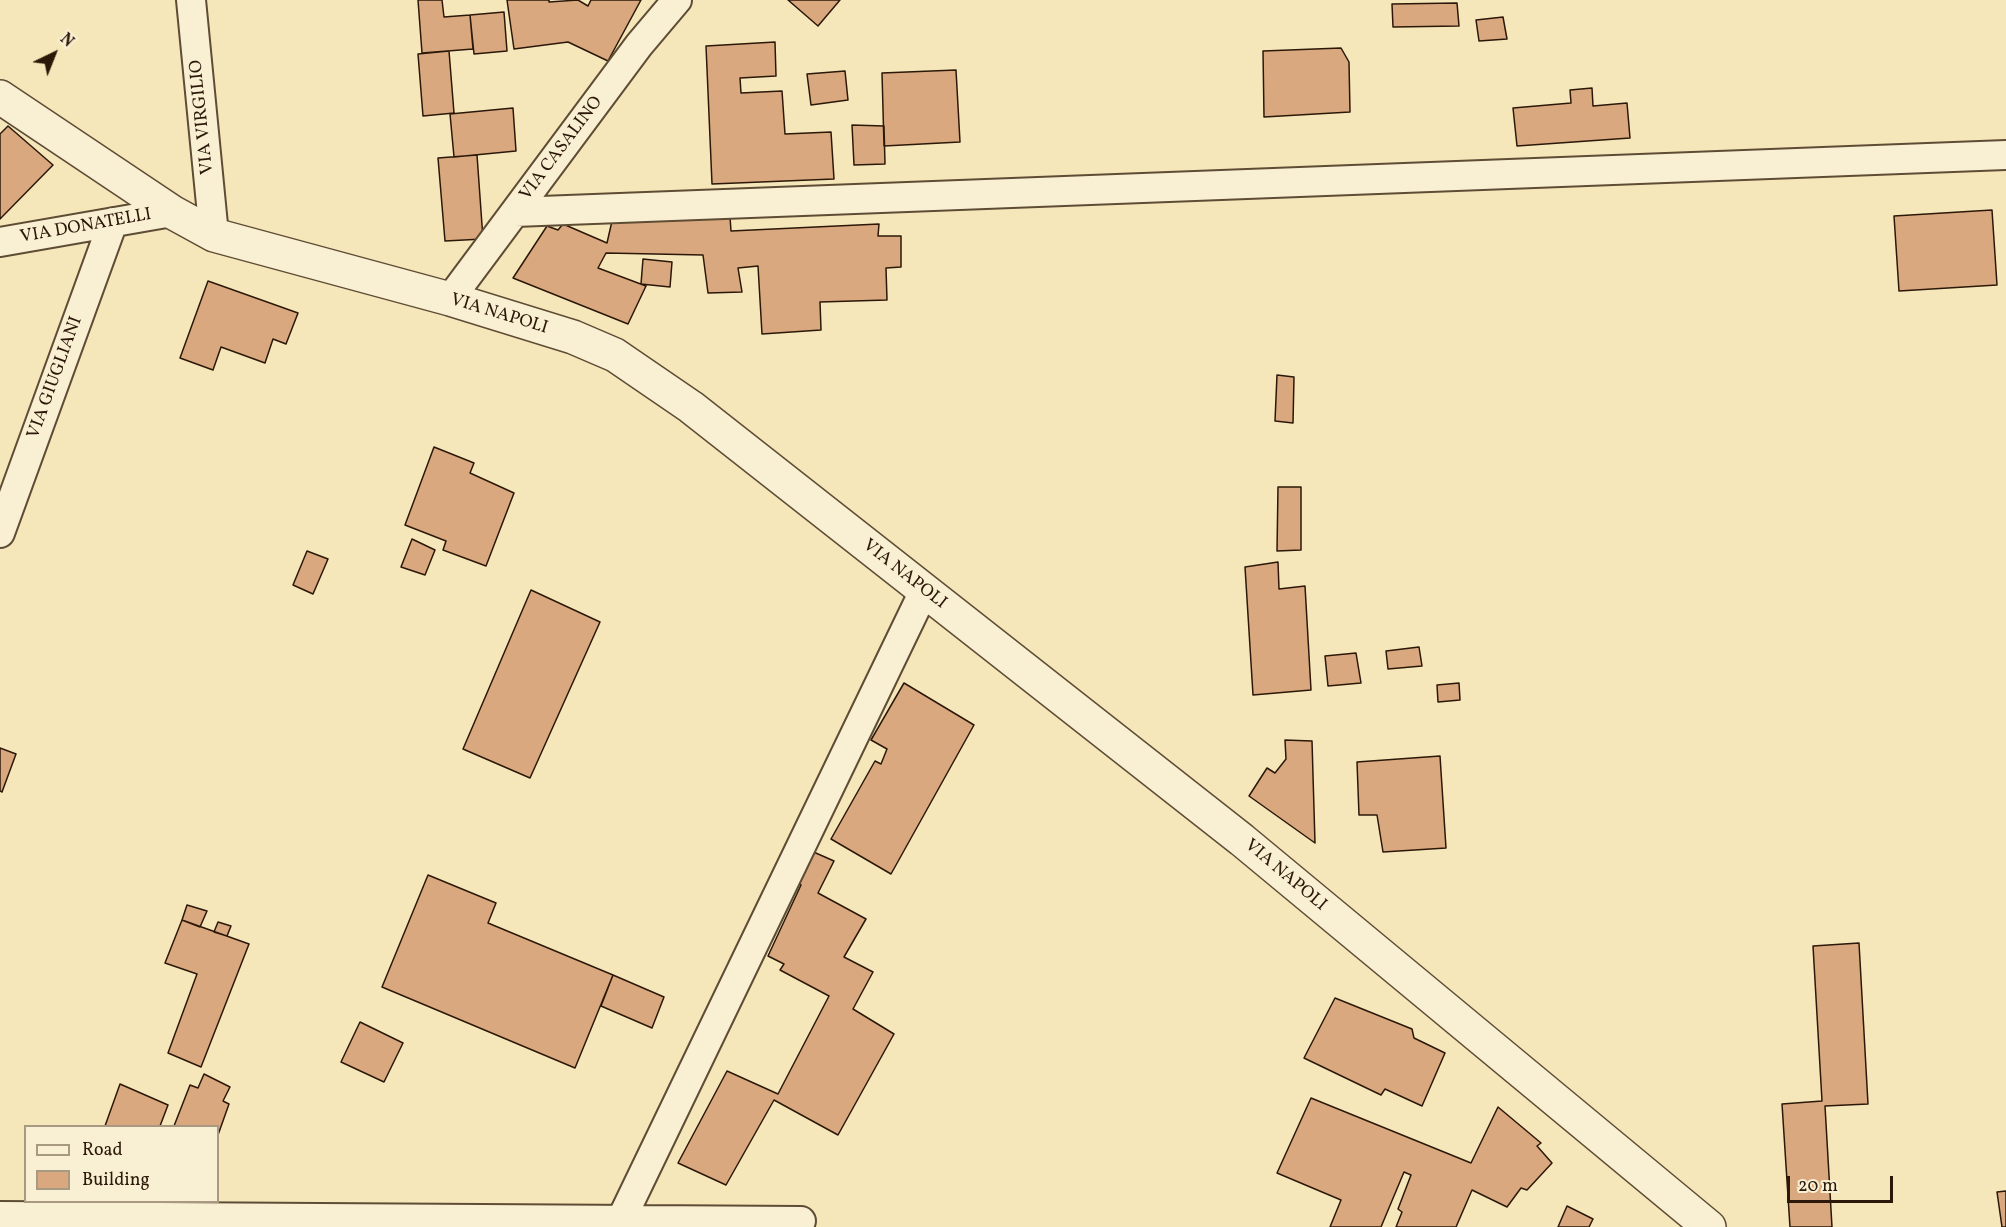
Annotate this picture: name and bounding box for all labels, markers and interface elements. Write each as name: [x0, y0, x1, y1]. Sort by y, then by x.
north arrow: [24, 24, 84, 84]
text: N: [55, 29, 78, 53]
street label: VIA VIRGILIO: [186, 59, 220, 175]
street label: VIA CASALINO: [516, 93, 608, 205]
street label: VIA DONATELLI: [19, 205, 153, 249]
street label: VIA NAPOLI: [448, 290, 550, 340]
street label: VIA GIUGLIANI: [24, 314, 88, 442]
street label: VIA NAPOLI: [858, 535, 950, 615]
street label: VIA NAPOLI: [1239, 835, 1331, 917]
legend: [24, 1125, 219, 1203]
text: Road: [82, 1138, 123, 1163]
scale bar: [1790, 1164, 1896, 1202]
text: Building: [82, 1168, 150, 1193]
text: 20 m: [1798, 1174, 1838, 1199]

